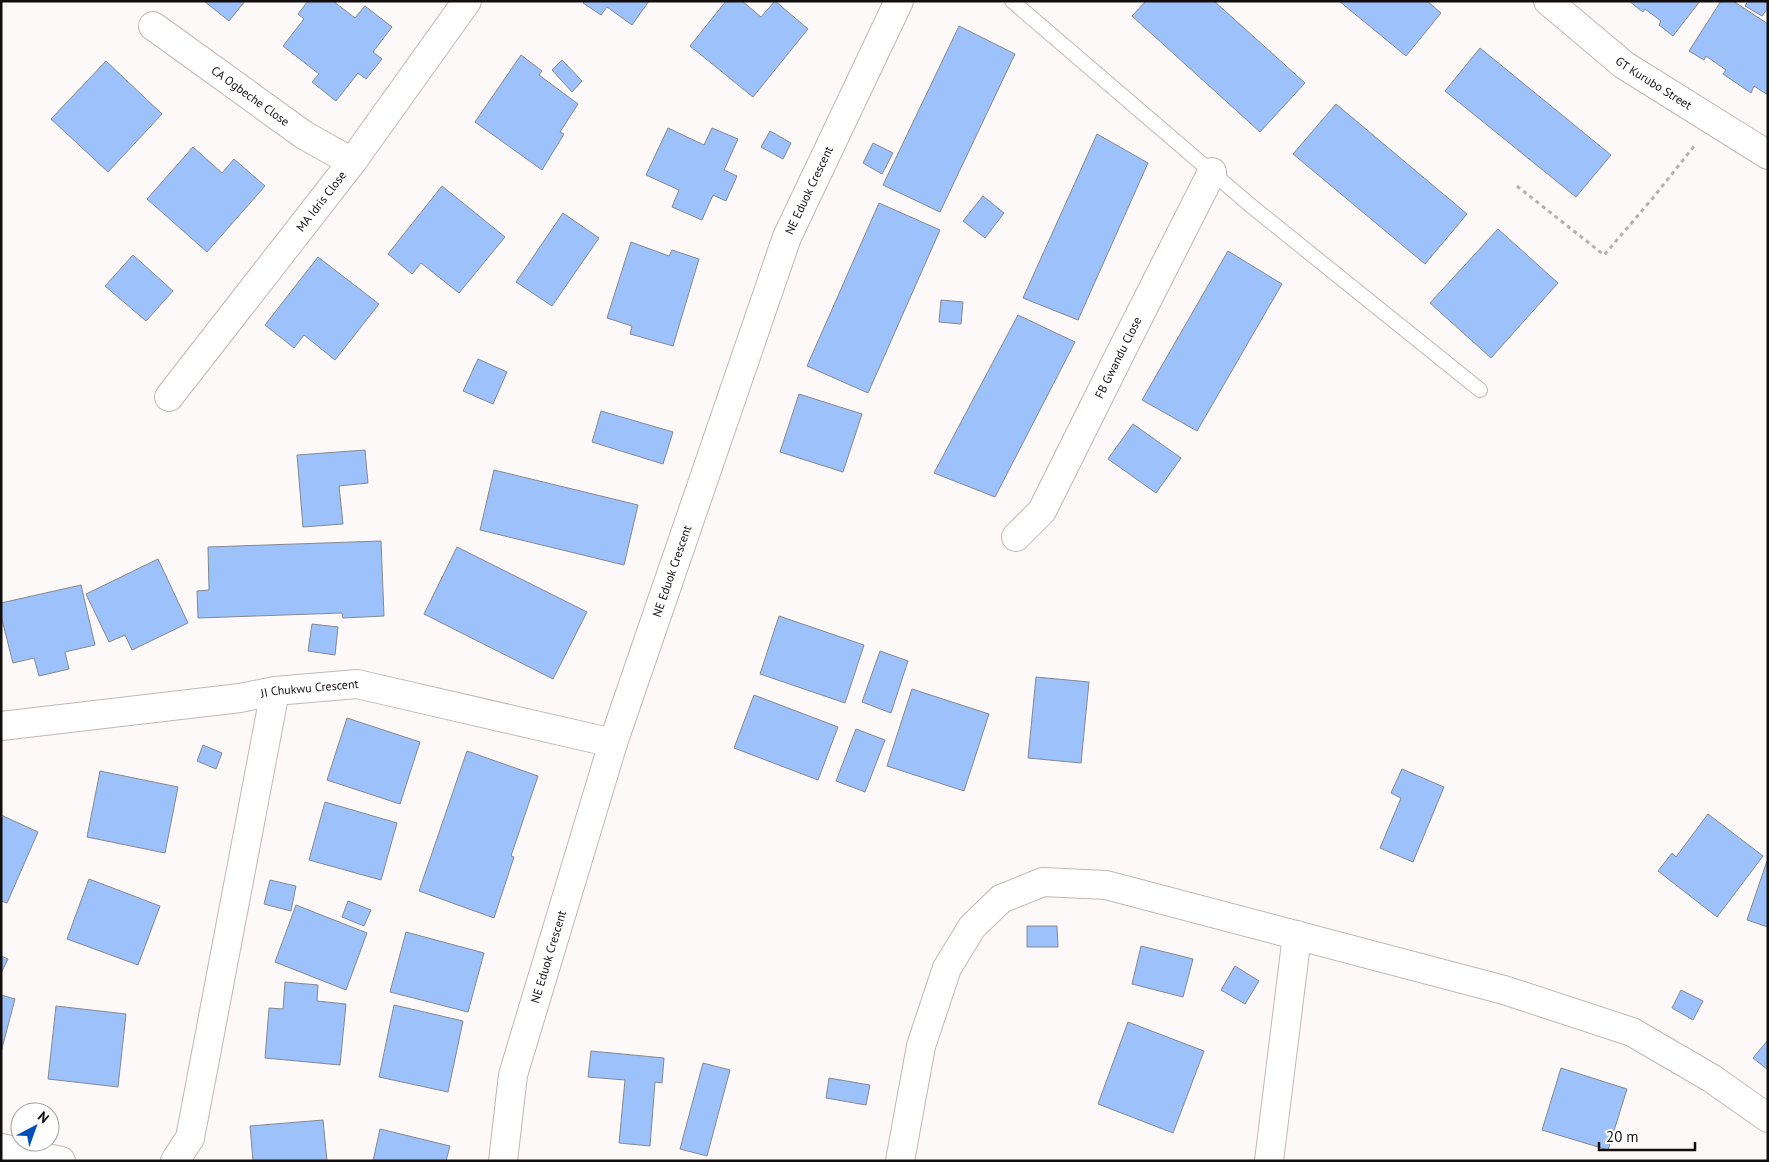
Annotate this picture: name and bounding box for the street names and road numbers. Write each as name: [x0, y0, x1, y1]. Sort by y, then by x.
street label: GT Kurubo Street: [1612, 53, 1695, 113]
street label: CA Ogbeche Close: [209, 63, 293, 129]
street label: NE Eduok Crescent: [781, 144, 836, 237]
street label: MA Idris Close: [293, 168, 349, 234]
street label: FB Gwandu Close: [1091, 314, 1145, 401]
street label: NE Eduok Crescent: [649, 523, 694, 619]
street label: JI Chukwu Crescent: [258, 676, 359, 701]
street label: NE Eduok Crescent: [527, 909, 569, 1005]

